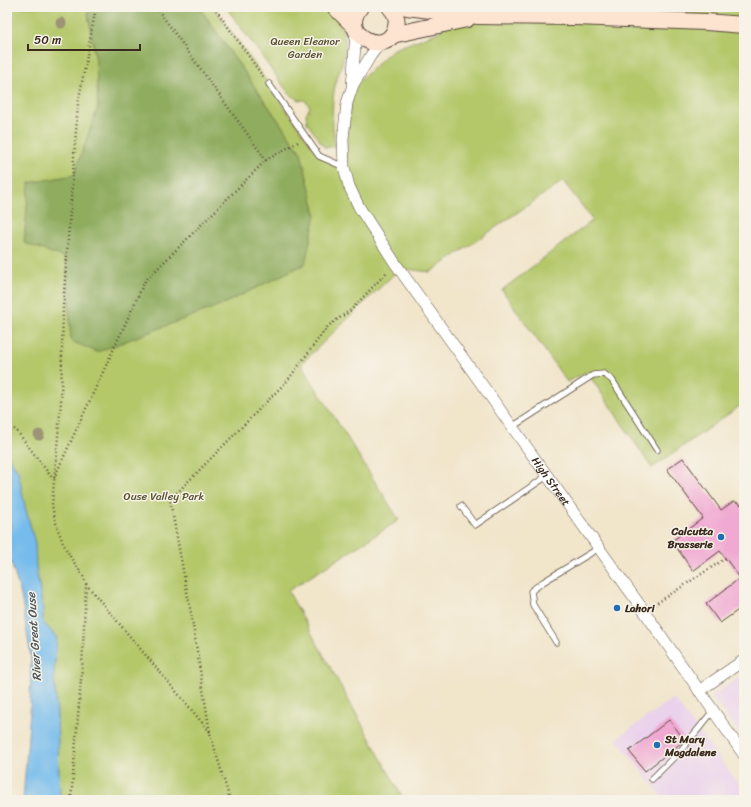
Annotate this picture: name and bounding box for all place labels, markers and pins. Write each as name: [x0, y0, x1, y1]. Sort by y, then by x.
place label: Calcutta Brasserie: [668, 522, 713, 554]
marker: Calcutta Brasserie: [716, 532, 726, 542]
place label: Lahori: [625, 599, 655, 618]
marker: Lahori: [612, 603, 622, 613]
place label: St Mary Magdalene: [664, 730, 717, 762]
marker: St Mary Magdalene: [652, 740, 662, 750]

